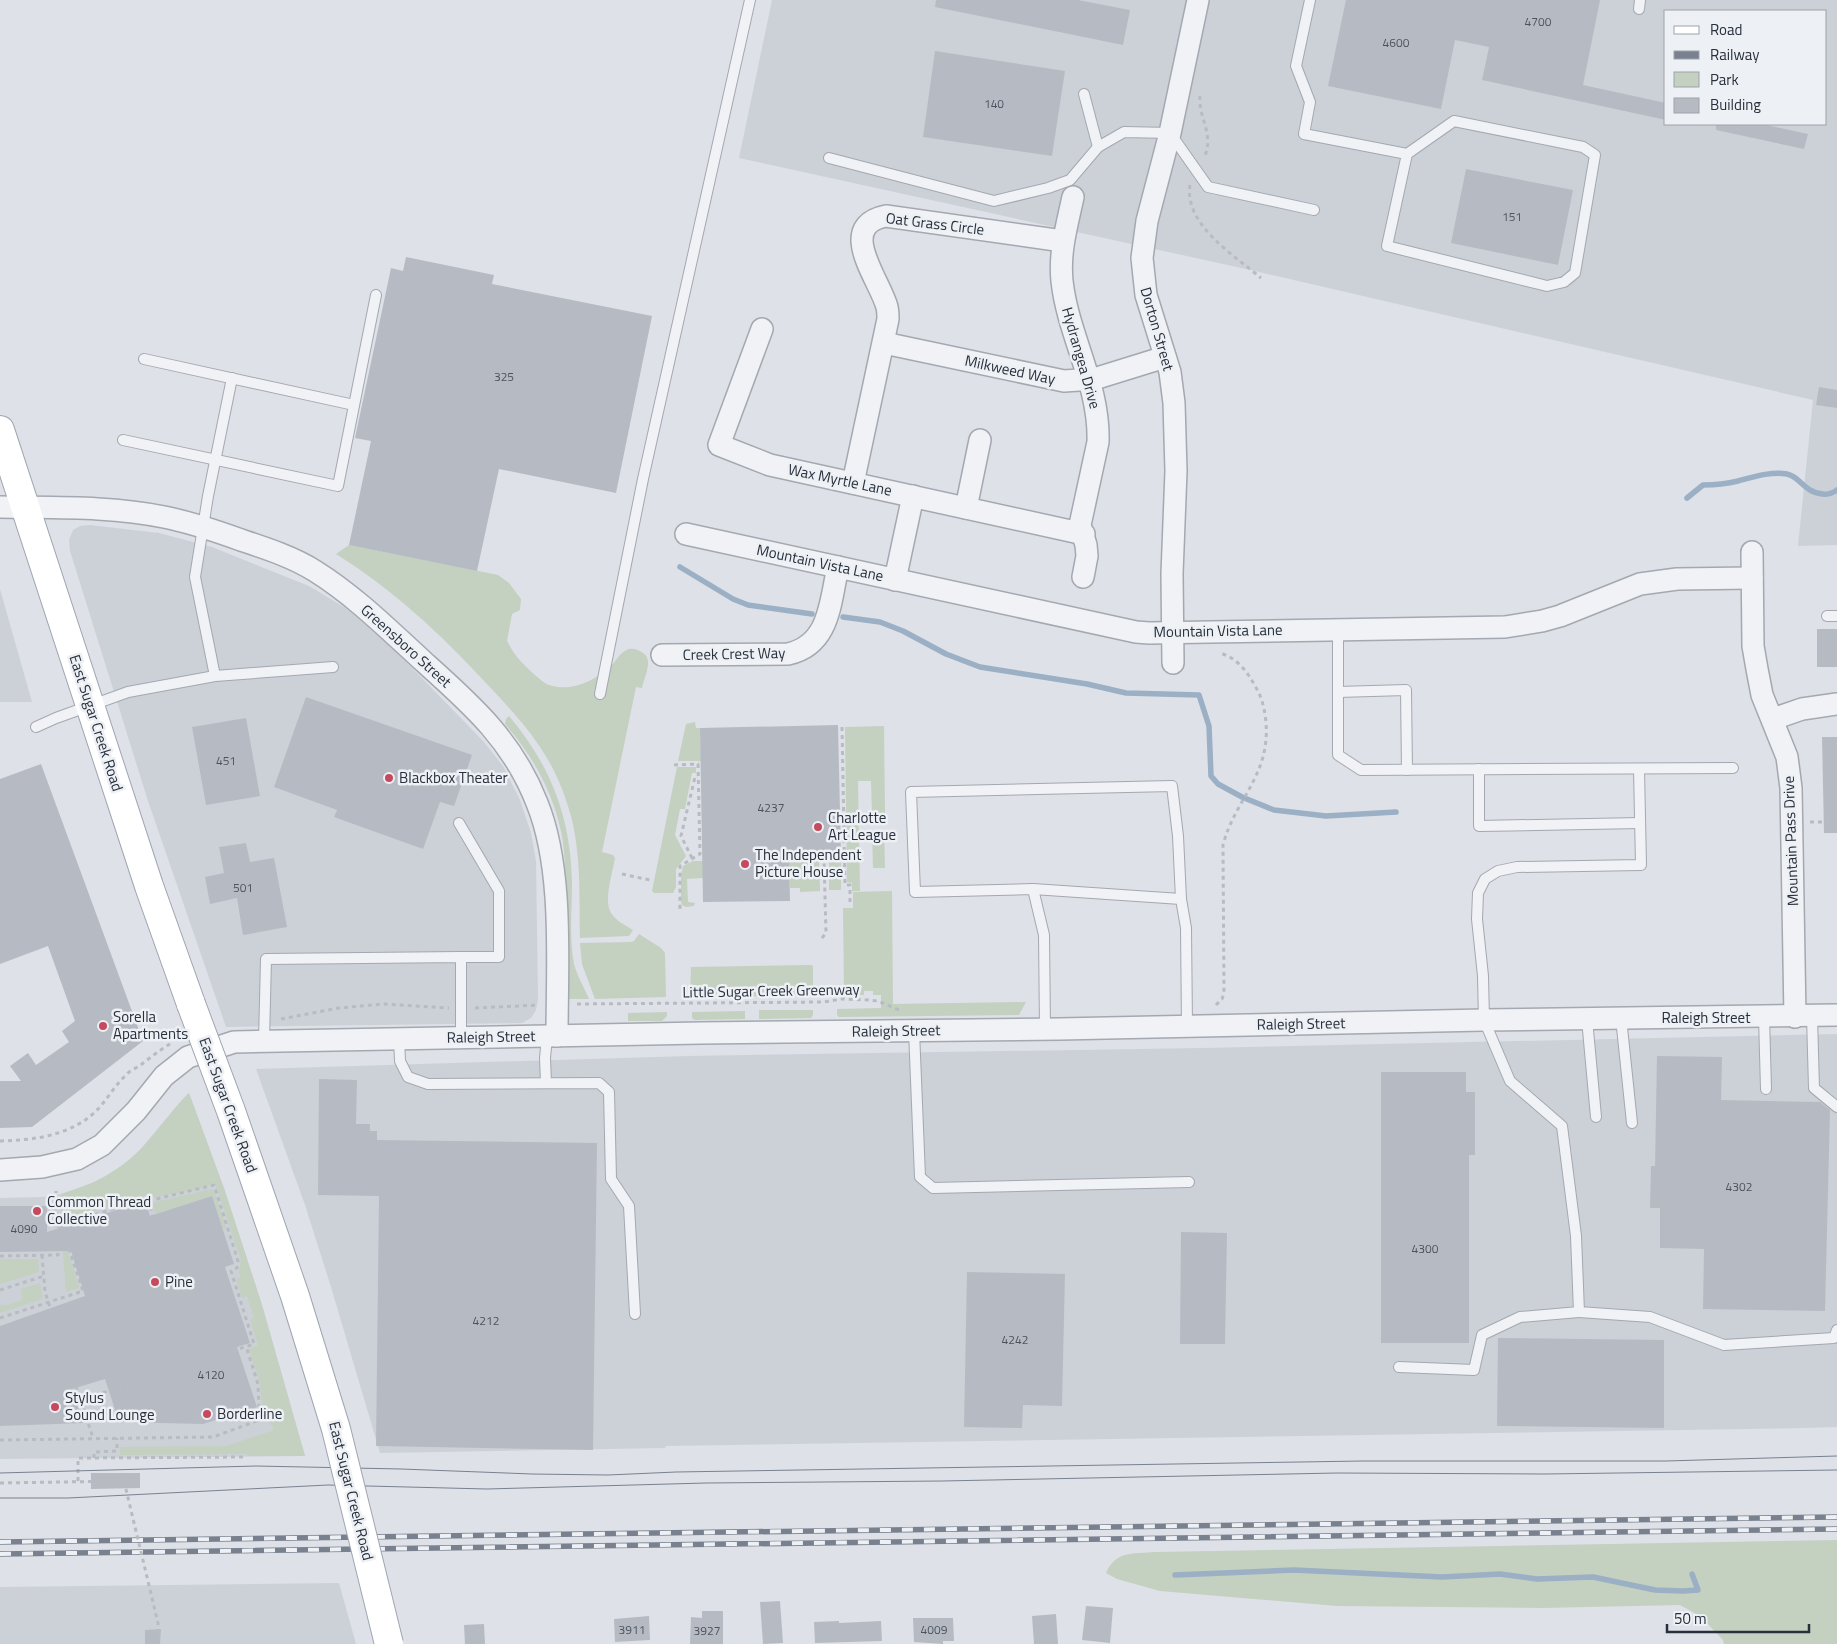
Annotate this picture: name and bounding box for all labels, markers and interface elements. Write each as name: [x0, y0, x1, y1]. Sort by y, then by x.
legend: [1664, 10, 1827, 125]
house number: 4700: [1525, 12, 1552, 31]
text: Road: [1710, 18, 1742, 41]
house number: 4600: [1383, 33, 1410, 52]
text: Railway: [1710, 43, 1760, 66]
text: Park: [1710, 68, 1739, 91]
text: Building: [1710, 93, 1761, 116]
house number: 140: [984, 94, 1004, 113]
street label: Oat Grass Circle: [884, 206, 986, 241]
house number: 151: [1502, 207, 1522, 226]
street label: Dorton Street: [1135, 284, 1181, 374]
street label: Hydrangea Drive: [1056, 304, 1107, 411]
street label: Milkweed Way: [963, 349, 1058, 390]
house number: 325: [494, 367, 514, 386]
street label: Wax Myrtle Lane: [786, 457, 894, 502]
street label: Mountain Vista Lane: [755, 538, 886, 587]
street label: Greensboro Street: [356, 599, 457, 693]
street label: Mountain Vista Lane: [1153, 618, 1283, 643]
street label: Creek Crest Way: [682, 641, 786, 666]
street label: East Sugar Creek Road: [64, 652, 129, 794]
house number: 451: [216, 751, 236, 770]
place label: Blackbox Theater: [399, 766, 508, 789]
marker: Blackbox Theater: [383, 772, 395, 784]
street label: Mountain Pass Drive: [1777, 776, 1804, 906]
house number: 4237: [758, 798, 784, 817]
place label: Charlotte Art League: [828, 806, 896, 846]
marker: Charlotte Art League: [812, 821, 824, 833]
place label: The Independent Picture House: [755, 843, 862, 883]
marker: The Independent Picture House: [739, 858, 751, 870]
house number: 501: [233, 878, 253, 897]
street label: Little Sugar Creek Greenway: [682, 977, 860, 1004]
place label: Sorella Apartments: [113, 1005, 188, 1045]
street label: Raleigh Street: [1662, 1006, 1751, 1029]
street label: Raleigh Street: [1256, 1011, 1346, 1036]
street label: Raleigh Street: [851, 1018, 941, 1043]
marker: Sorella Apartments: [97, 1020, 109, 1032]
street label: Raleigh Street: [446, 1024, 536, 1049]
street label: East Sugar Creek Road: [193, 1034, 264, 1176]
house number: 4302: [1726, 1177, 1752, 1196]
place label: Common Thread Collective: [47, 1190, 151, 1230]
marker: Common Thread Collective: [31, 1205, 43, 1217]
house number: 4090: [11, 1219, 38, 1238]
house number: 4300: [1412, 1239, 1439, 1258]
place label: Pine: [165, 1270, 193, 1293]
marker: Pine: [149, 1276, 161, 1288]
house number: 4212: [473, 1311, 499, 1330]
house number: 4242: [1002, 1330, 1028, 1349]
house number: 4120: [198, 1365, 225, 1384]
place label: Stylus Sound Lounge: [65, 1386, 155, 1426]
marker: Stylus Sound Lounge: [49, 1401, 61, 1413]
place label: Borderline: [217, 1402, 282, 1425]
marker: Borderline: [201, 1408, 213, 1420]
street label: East Sugar Creek Road: [323, 1419, 380, 1563]
scale bar: [1667, 1602, 1810, 1634]
text: 50 m: [1674, 1607, 1707, 1630]
house number: 3911: [619, 1620, 645, 1639]
house number: 4009: [921, 1620, 948, 1639]
house number: 3927: [694, 1621, 720, 1640]

